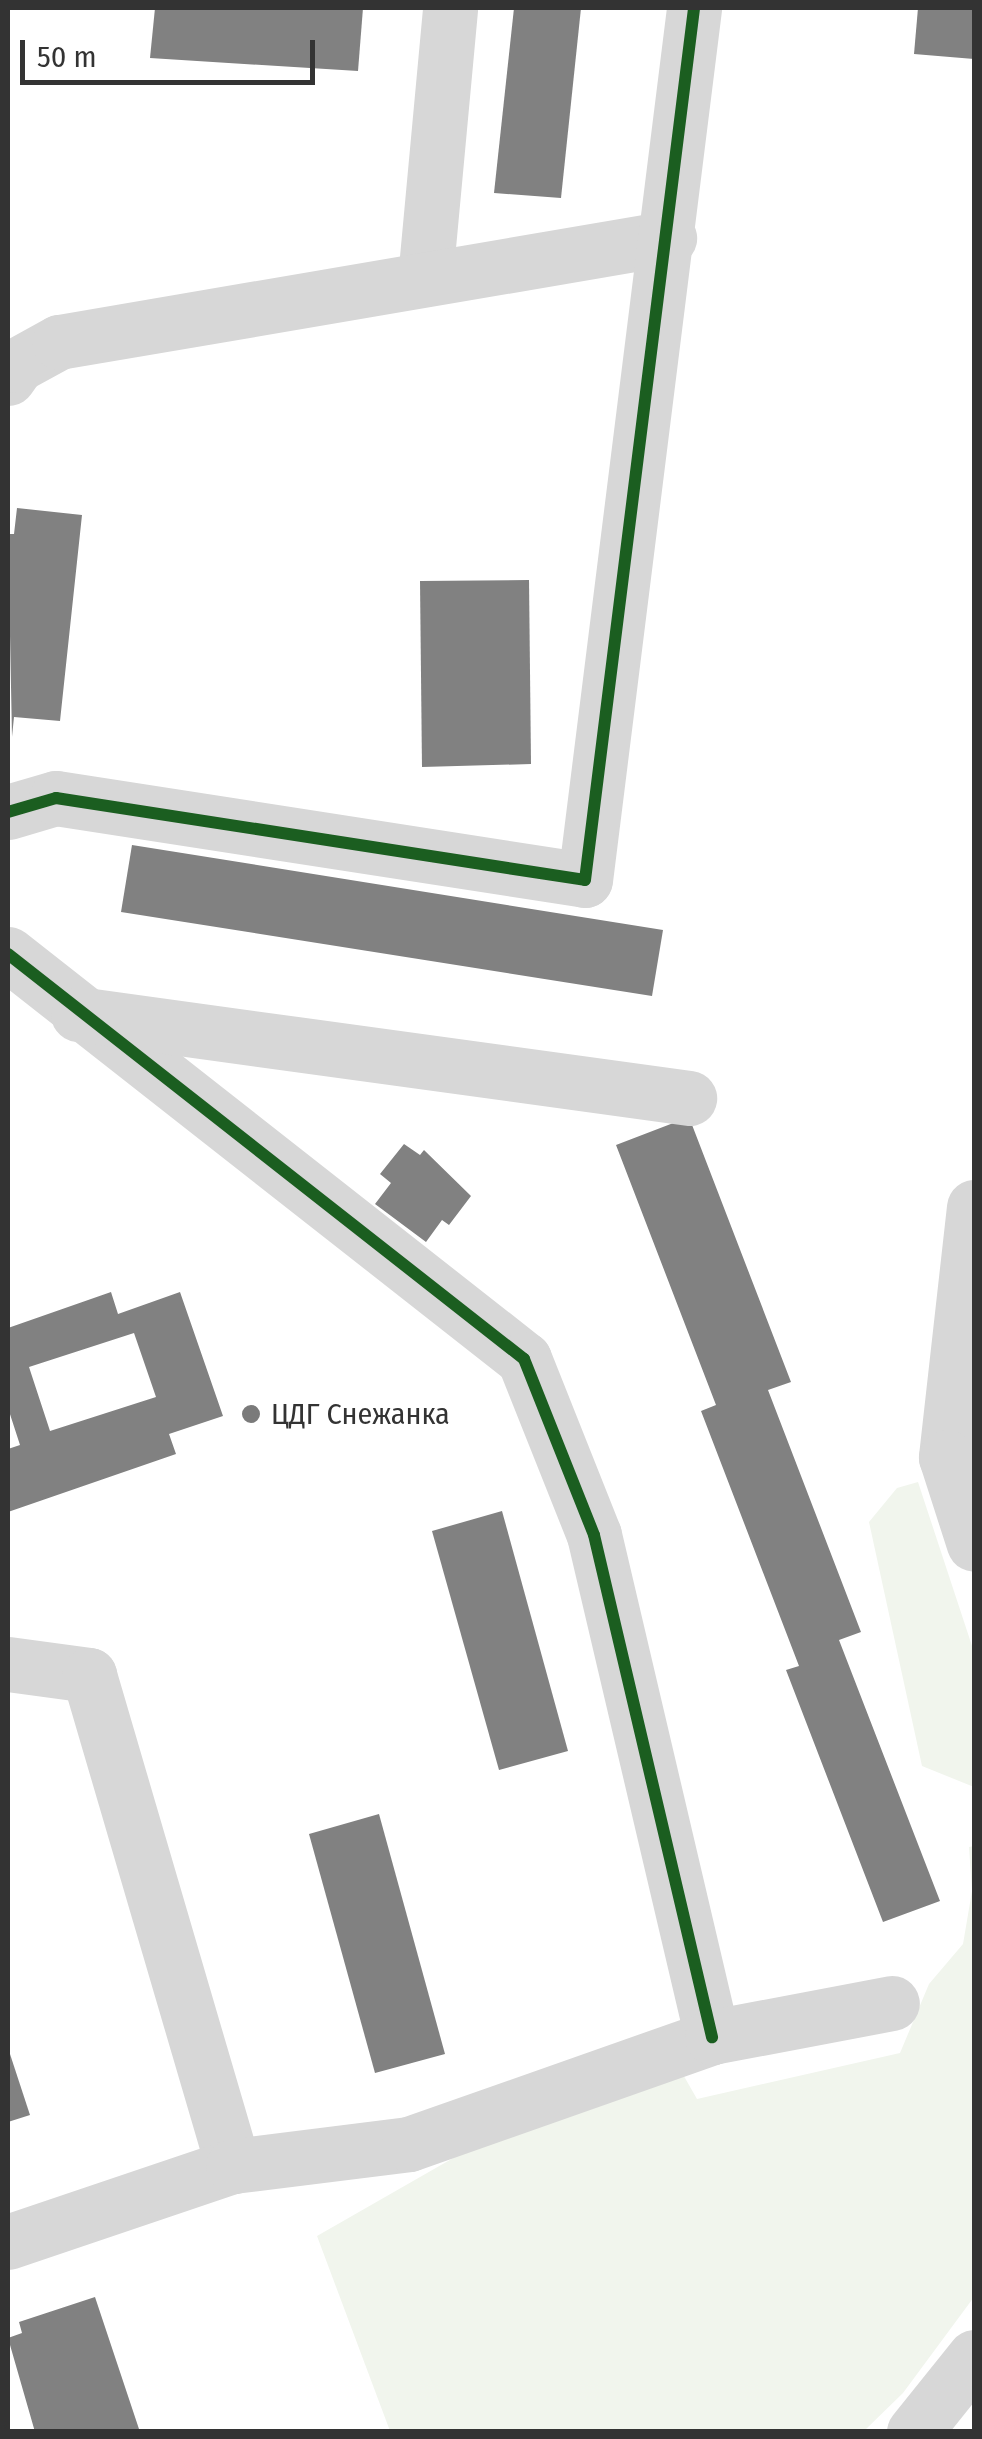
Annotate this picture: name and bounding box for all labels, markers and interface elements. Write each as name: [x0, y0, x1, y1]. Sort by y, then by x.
scale bar: [25, 20, 320, 82]
text: 50 m: [37, 39, 97, 75]
place label: ЦДГ Снежанка: [271, 1396, 450, 1432]
marker: ЦДГ Снежанка: [240, 1403, 262, 1425]

